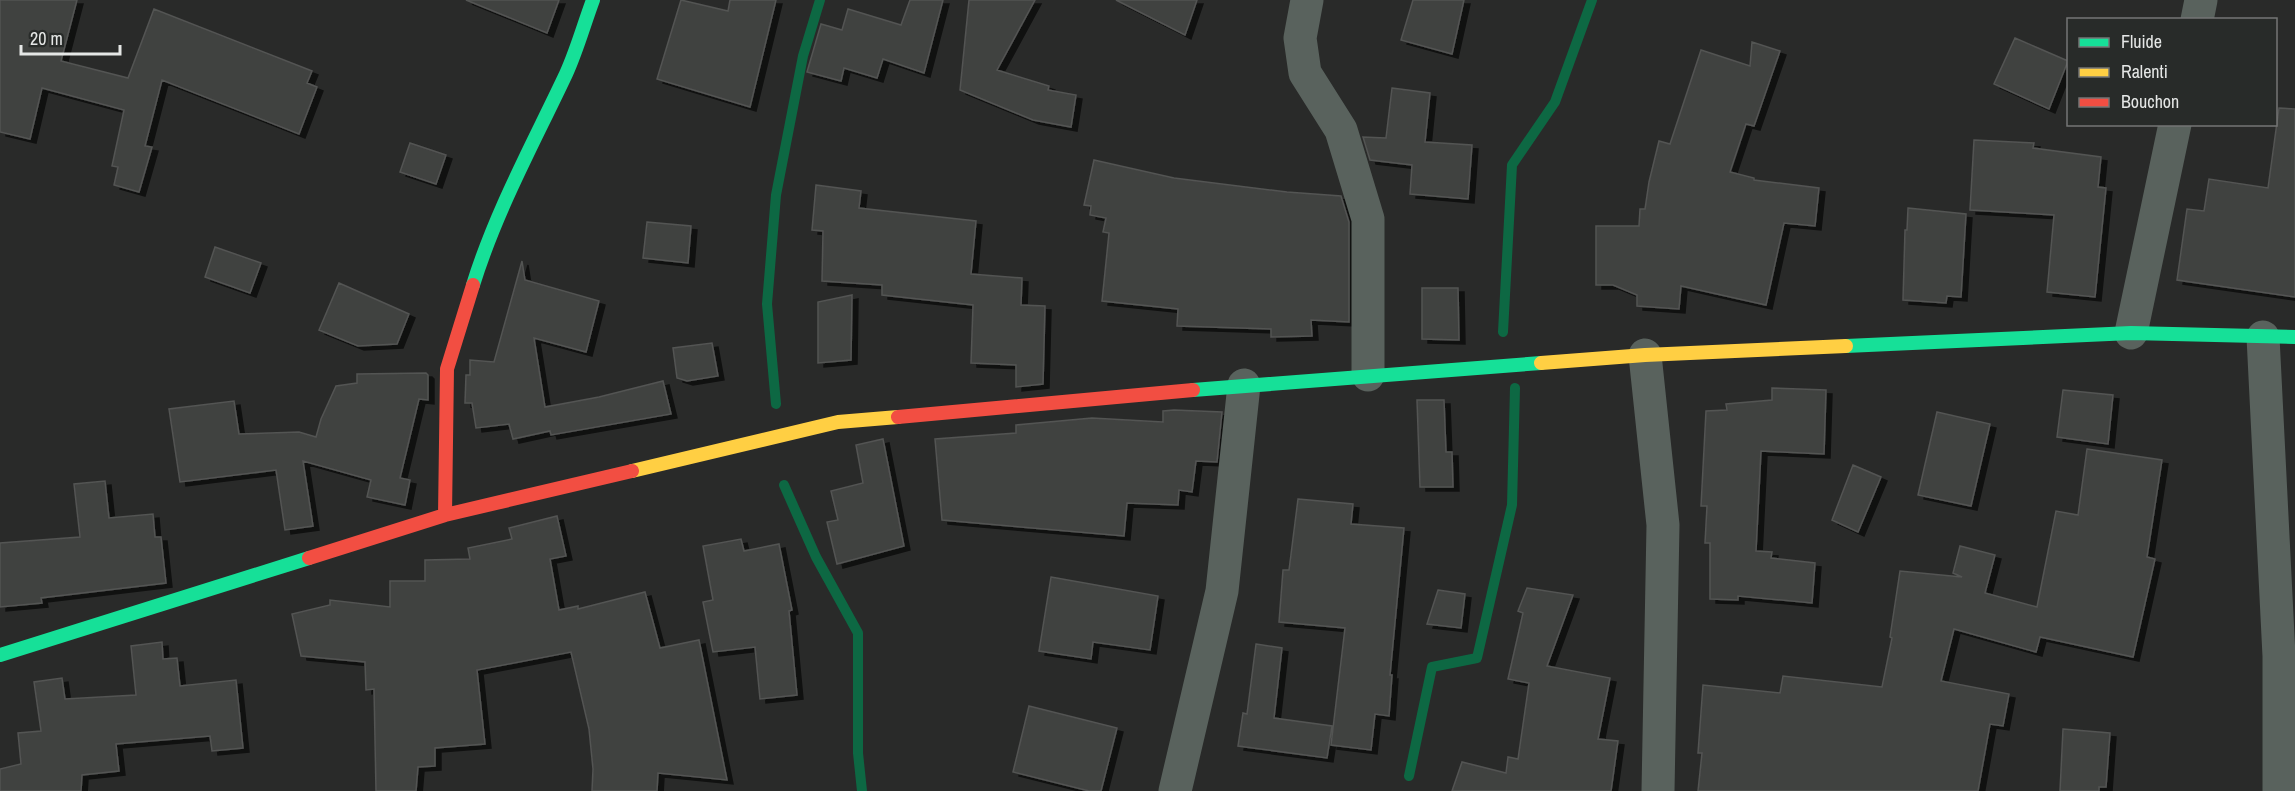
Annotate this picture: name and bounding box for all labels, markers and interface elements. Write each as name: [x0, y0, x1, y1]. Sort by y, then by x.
scale bar: [21, 18, 120, 56]
legend: [2067, 18, 2277, 126]
text: 20 m: [30, 26, 63, 51]
text: Fluide: [2121, 29, 2162, 54]
text: Ralenti: [2121, 59, 2168, 84]
text: Bouchon: [2121, 89, 2179, 114]

